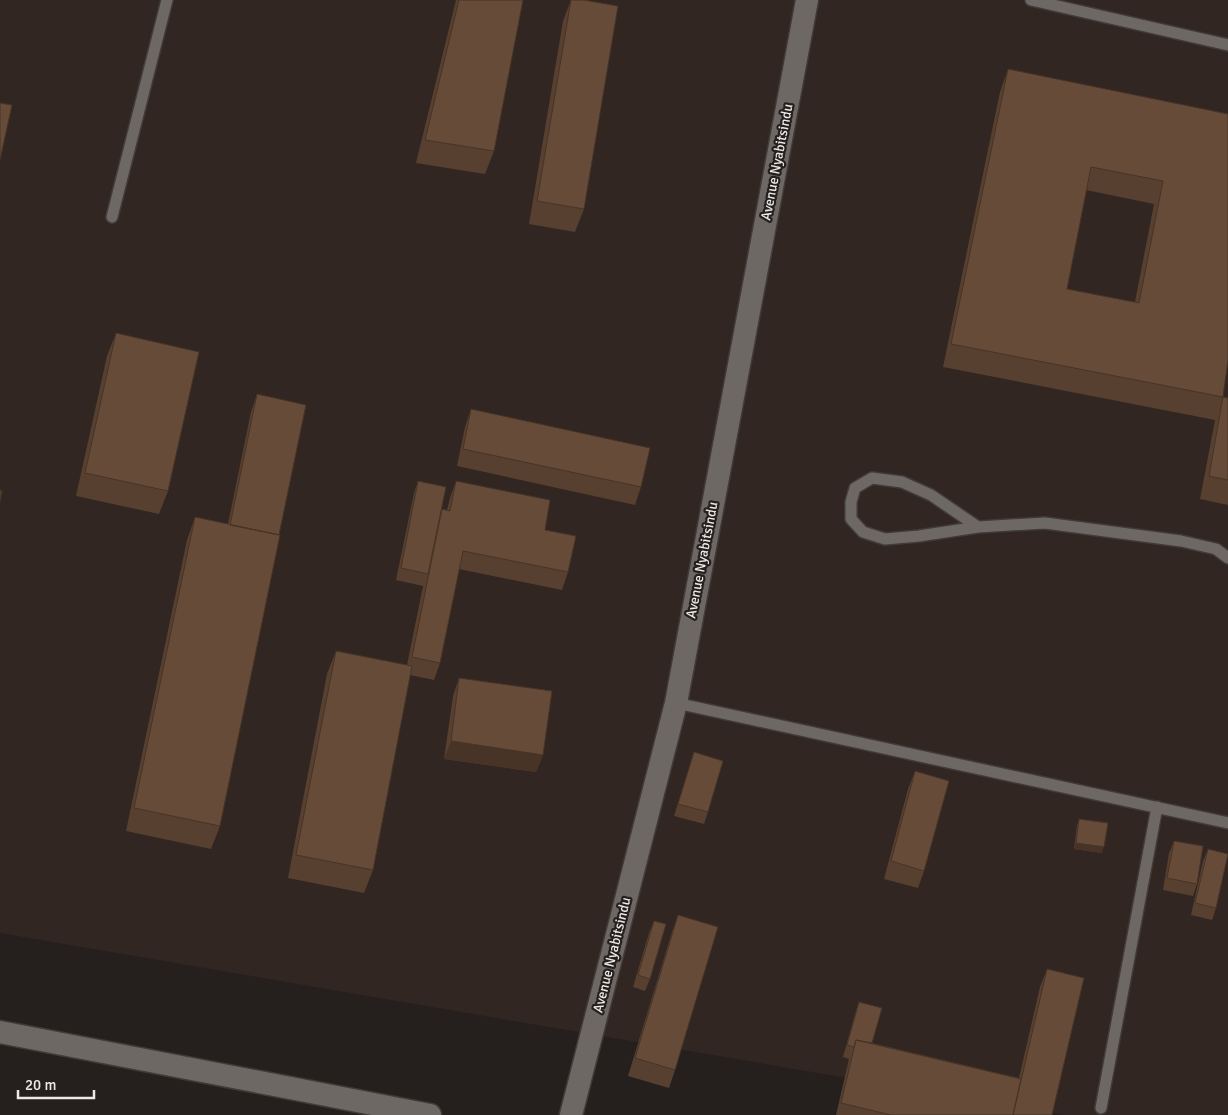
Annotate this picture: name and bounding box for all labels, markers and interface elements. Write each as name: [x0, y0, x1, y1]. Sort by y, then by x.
street label: Avenue Nyabitsindu: [757, 102, 797, 222]
street label: Avenue Nyabitsindu: [682, 500, 722, 620]
street label: Avenue Nyabitsindu: [589, 895, 635, 1015]
scale bar: [18, 1068, 94, 1100]
text: 20 m: [25, 1076, 56, 1094]

